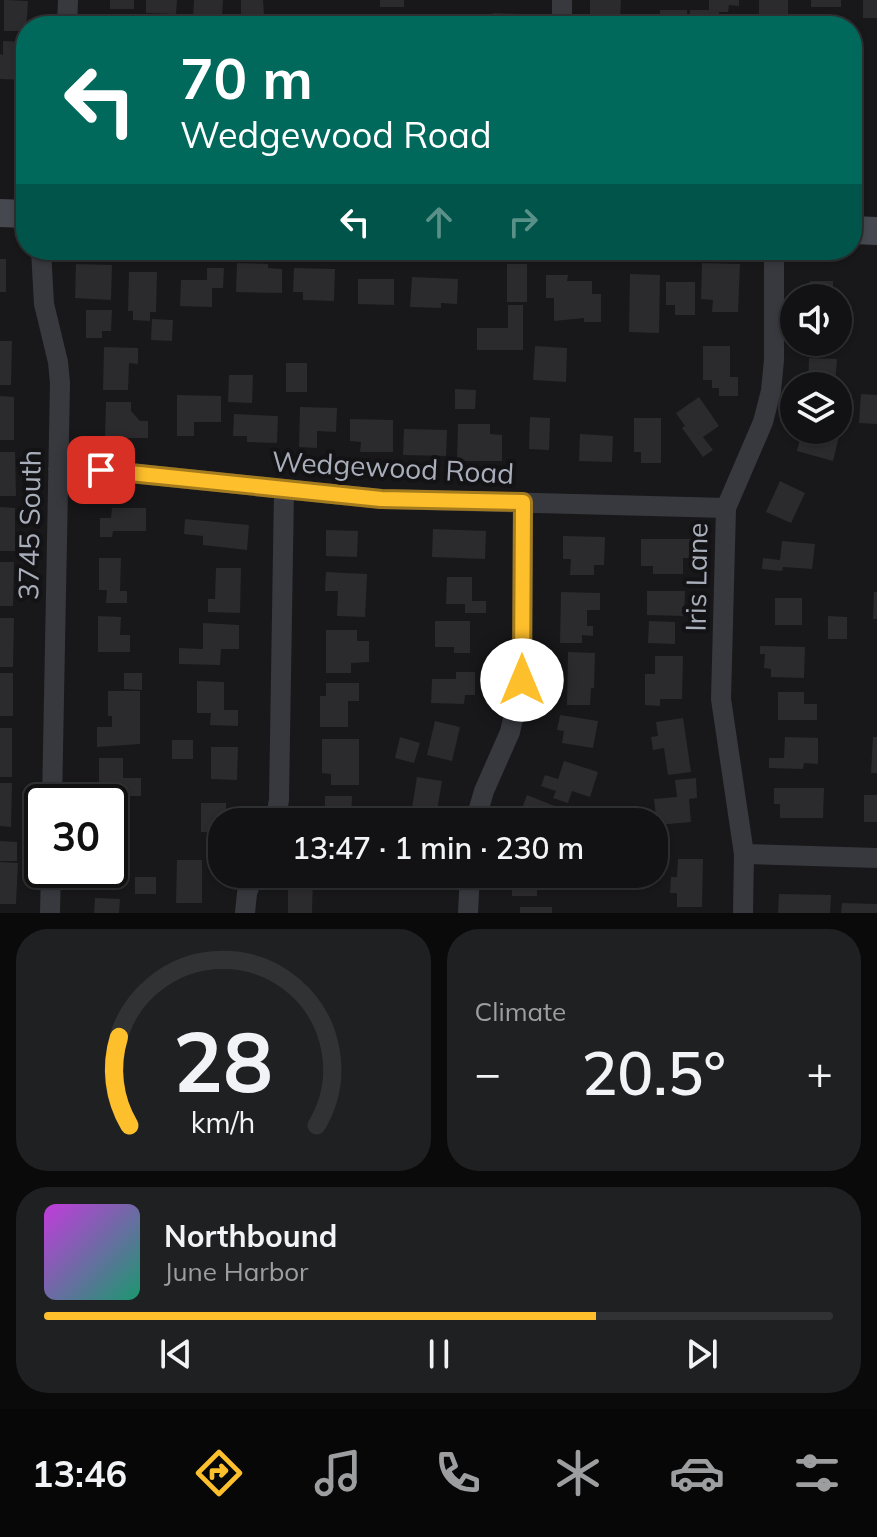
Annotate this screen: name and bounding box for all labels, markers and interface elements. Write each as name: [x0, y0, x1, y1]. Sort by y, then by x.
text: 70 m: [180, 43, 313, 113]
icon: left: [48, 48, 152, 152]
text: Wedgewood Road: [180, 112, 492, 157]
icon: left: [333, 200, 377, 244]
icon: ahead: [417, 200, 461, 244]
icon: right: [501, 200, 545, 244]
map controls: [780, 284, 852, 444]
button: sound: [780, 284, 852, 356]
button: layers: [780, 372, 852, 444]
pin: [67, 436, 135, 504]
street label: Wedgewood Road: [271, 443, 515, 491]
icon: arrive: [79, 448, 123, 492]
street label: 3745 South: [10, 450, 48, 600]
street label: Iris Lane: [678, 522, 714, 632]
position arrow: [480, 638, 564, 722]
speed limit sign: 30: [24, 784, 128, 888]
text: 13:47 · 1 min · 230 m: [292, 829, 584, 867]
text: Climate: [475, 995, 566, 1028]
text: 28: [173, 1008, 273, 1113]
text: 20.5°: [581, 1035, 726, 1110]
text: −: [475, 1045, 501, 1100]
text: +: [807, 1045, 833, 1100]
text: km/h: [191, 1104, 256, 1140]
text: Northbound: [164, 1217, 337, 1255]
text: June Harbor: [164, 1255, 309, 1288]
icon: previous: [154, 1332, 198, 1376]
icon: pause: [417, 1332, 461, 1376]
icon: next: [680, 1332, 724, 1376]
icon: directions: [191, 1445, 247, 1501]
icon: music: [310, 1445, 366, 1501]
icon: phone: [430, 1445, 486, 1501]
icon: climate: [550, 1445, 606, 1501]
icon: car: [669, 1445, 725, 1501]
icon: filters: [789, 1445, 845, 1501]
text: 13:46: [32, 1451, 127, 1496]

